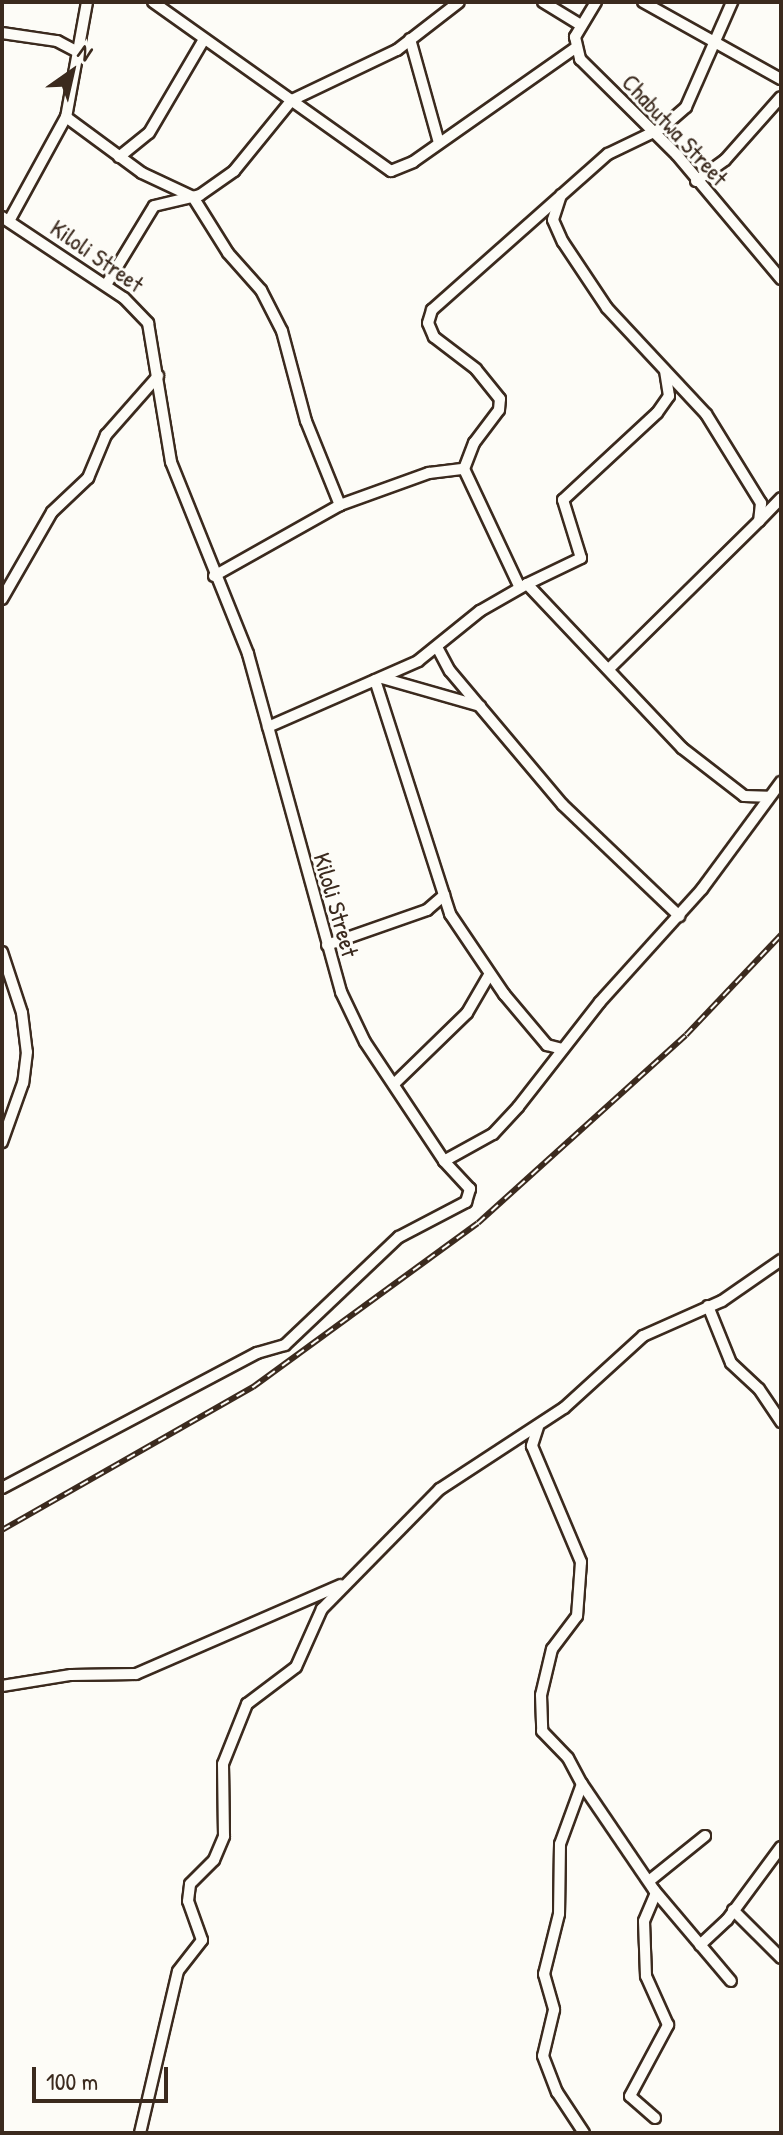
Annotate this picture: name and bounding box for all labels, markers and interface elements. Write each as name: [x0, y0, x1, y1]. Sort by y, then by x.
north arrow: [32, 32, 112, 112]
text: N: [72, 36, 99, 68]
street label: Chabutwa Street: [616, 68, 734, 192]
street label: Kiloli Street: [45, 213, 149, 299]
street label: Kiloli Street: [307, 850, 365, 960]
scale bar: [36, 2051, 172, 2101]
text: 100 m: [46, 2065, 98, 2097]

